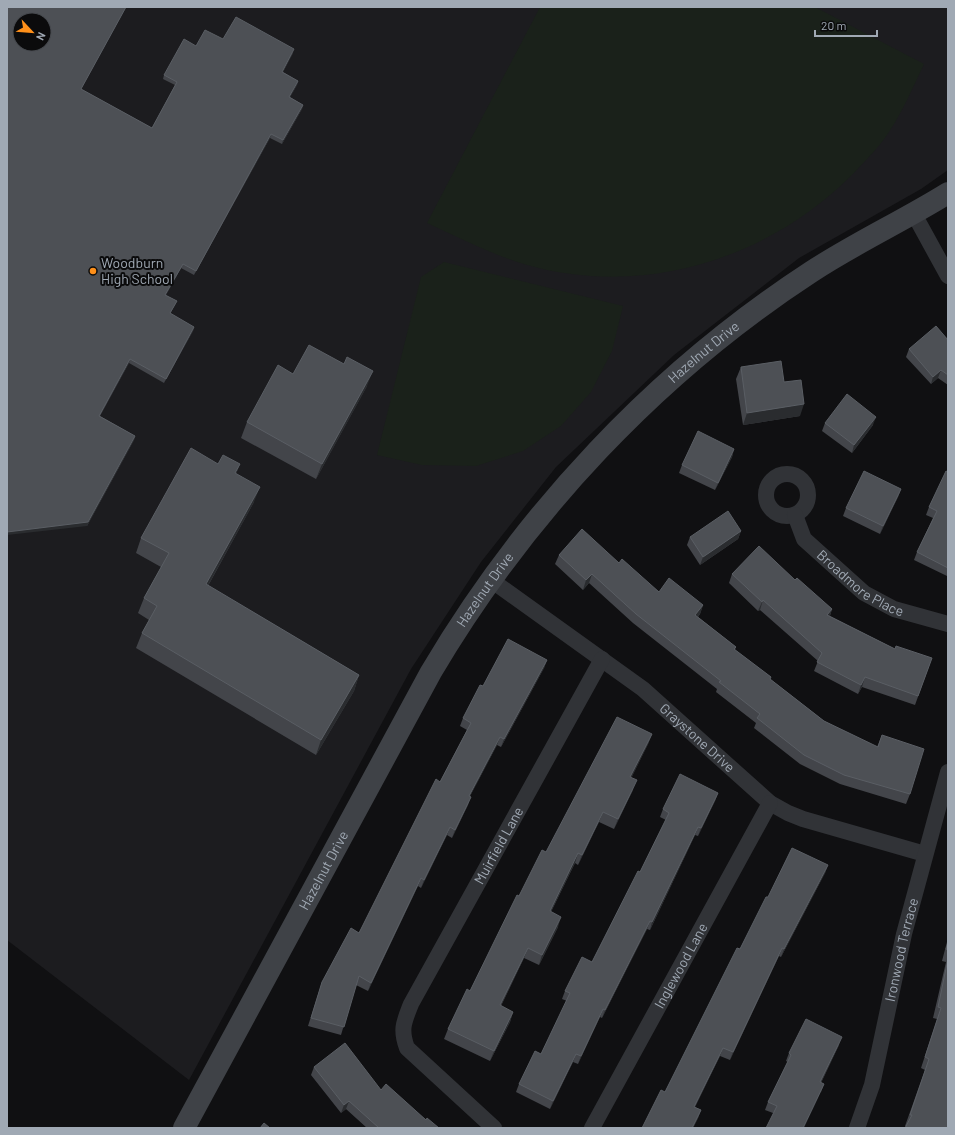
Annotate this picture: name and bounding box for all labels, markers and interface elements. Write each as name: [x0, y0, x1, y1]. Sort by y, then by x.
north arrow: [12, 12, 52, 52]
scale bar: [815, 12, 877, 38]
text: 20 m: [821, 18, 847, 32]
text: N: [34, 30, 49, 43]
place label: Woodburn High School: [101, 254, 173, 287]
marker: Woodburn High School: [88, 266, 98, 276]
street label: Hazelnut Drive: [664, 317, 742, 386]
street label: Broadmore Place: [814, 546, 906, 619]
street label: Hazelnut Drive: [452, 549, 517, 630]
street label: Graystone Drive: [657, 699, 739, 775]
street label: Muirfield Lane: [470, 804, 527, 887]
street label: Hazelnut Drive: [295, 828, 351, 913]
street label: Ironwood Terrace: [881, 896, 921, 1003]
street label: Inglewood Lane: [650, 920, 711, 1011]

